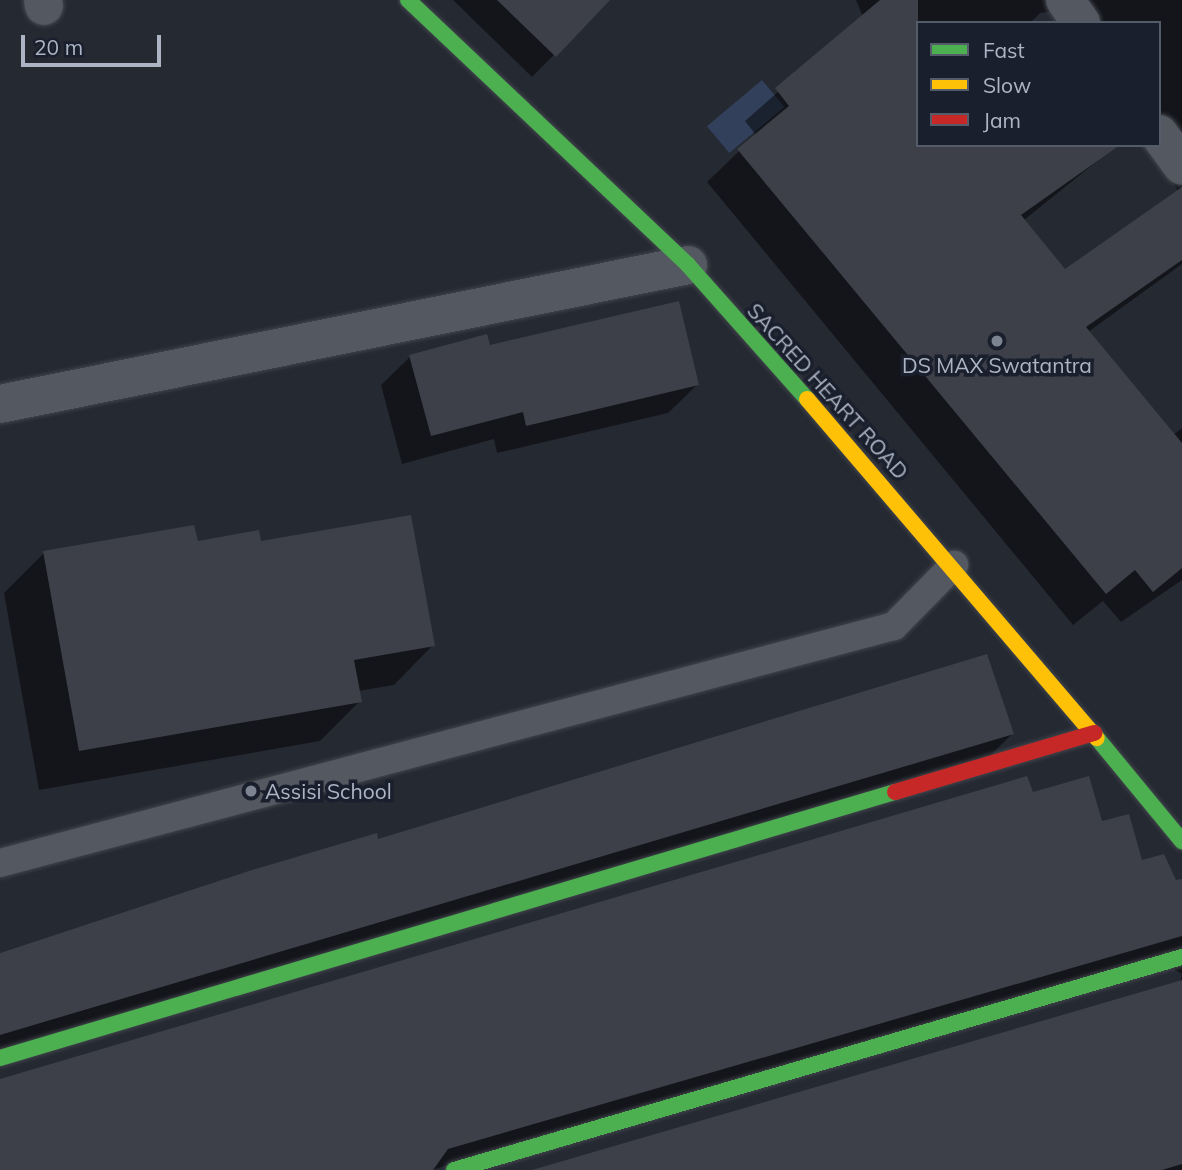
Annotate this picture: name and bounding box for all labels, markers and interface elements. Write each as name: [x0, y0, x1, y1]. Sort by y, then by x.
scale bar: [24, 21, 164, 65]
legend: [916, 21, 1161, 147]
text: 20 m: [34, 34, 83, 60]
text: Fast: [983, 37, 1025, 63]
text: Slow: [983, 72, 1031, 98]
text: Jam: [983, 107, 1021, 133]
street label: SACRED HEART ROAD: [742, 298, 914, 484]
marker: DS MAX Swatantra: [989, 333, 1005, 349]
place label: DS MAX Swatantra: [902, 352, 1092, 378]
place label: Assisi School: [265, 778, 392, 804]
marker: Assisi School: [243, 783, 259, 799]

